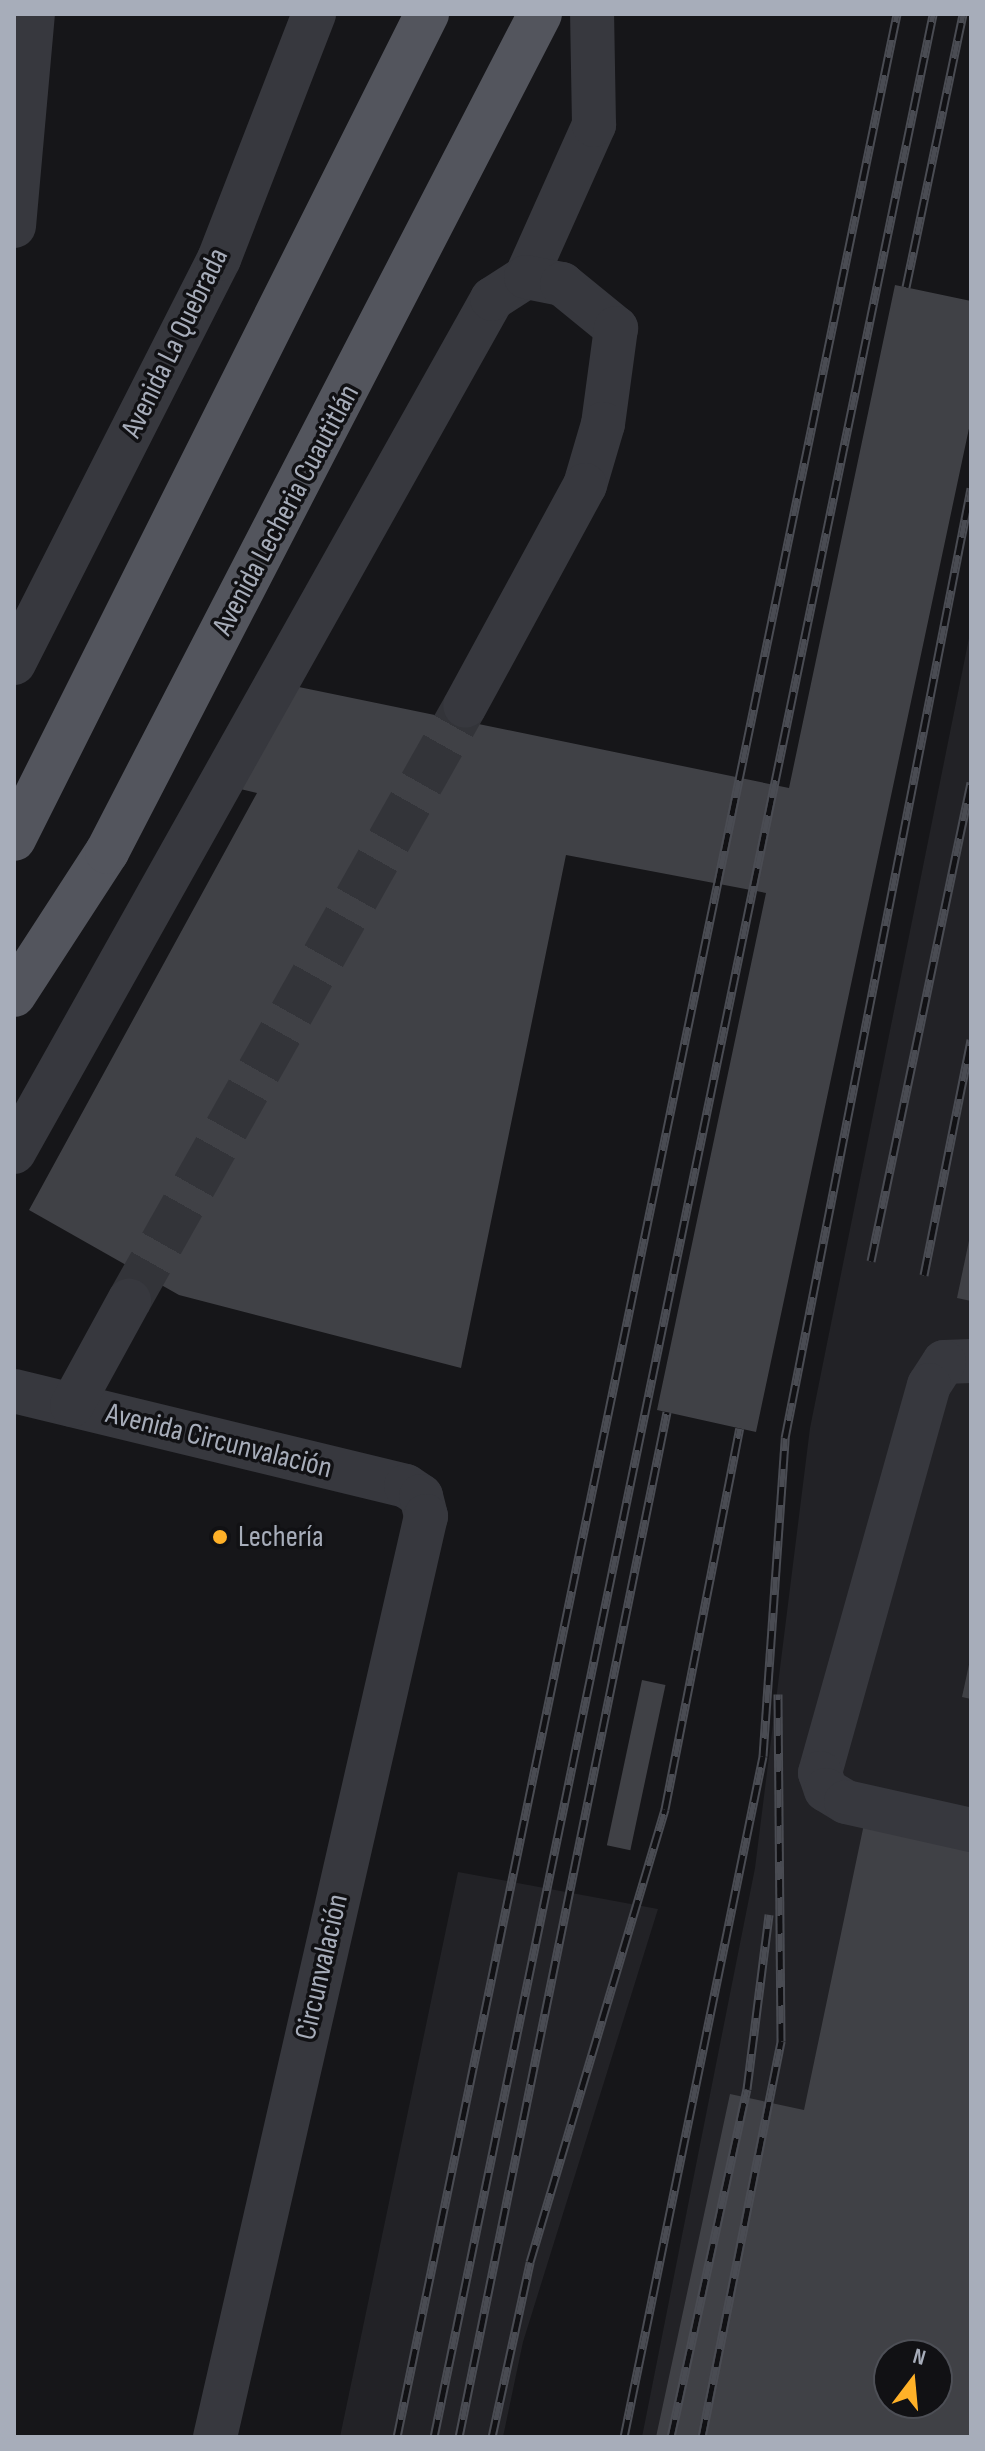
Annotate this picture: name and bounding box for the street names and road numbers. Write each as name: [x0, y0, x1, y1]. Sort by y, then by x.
street label: Avenida La Quebrada: [114, 242, 236, 444]
street label: Avenida Lecheria Cuautitlán: [205, 379, 367, 641]
street label: Avenida Circunvalación: [102, 1396, 336, 1486]
street label: Circunvalación: [288, 1891, 356, 2043]

